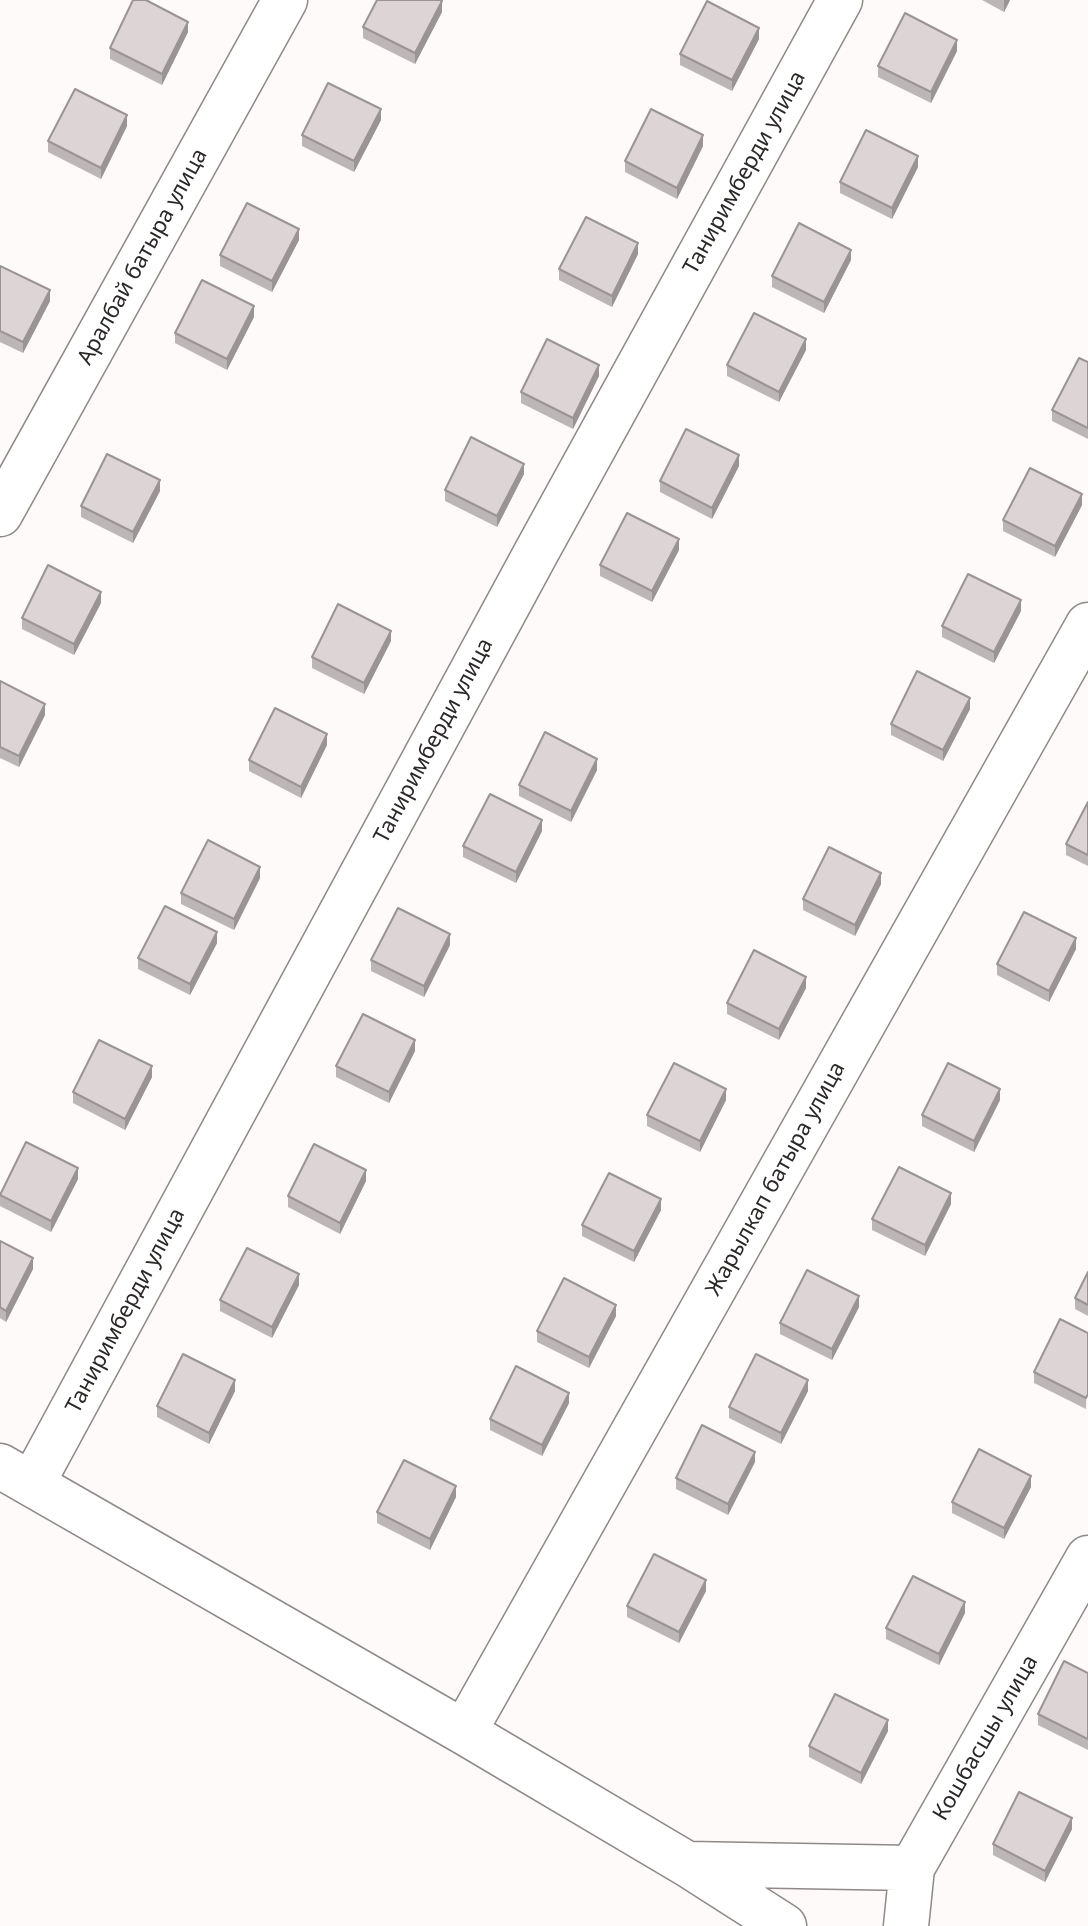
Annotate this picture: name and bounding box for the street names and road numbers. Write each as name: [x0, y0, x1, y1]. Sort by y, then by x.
street label: Таниримберди улица: [678, 67, 812, 279]
street label: Аралбай батыра улица: [73, 144, 213, 370]
street label: Таниримберди улица: [369, 634, 499, 848]
street label: Жарылкап батыра улица: [701, 1057, 851, 1301]
street label: Таниримберди улица: [61, 1204, 191, 1418]
street label: Кошбасшы улица: [928, 1651, 1044, 1825]

